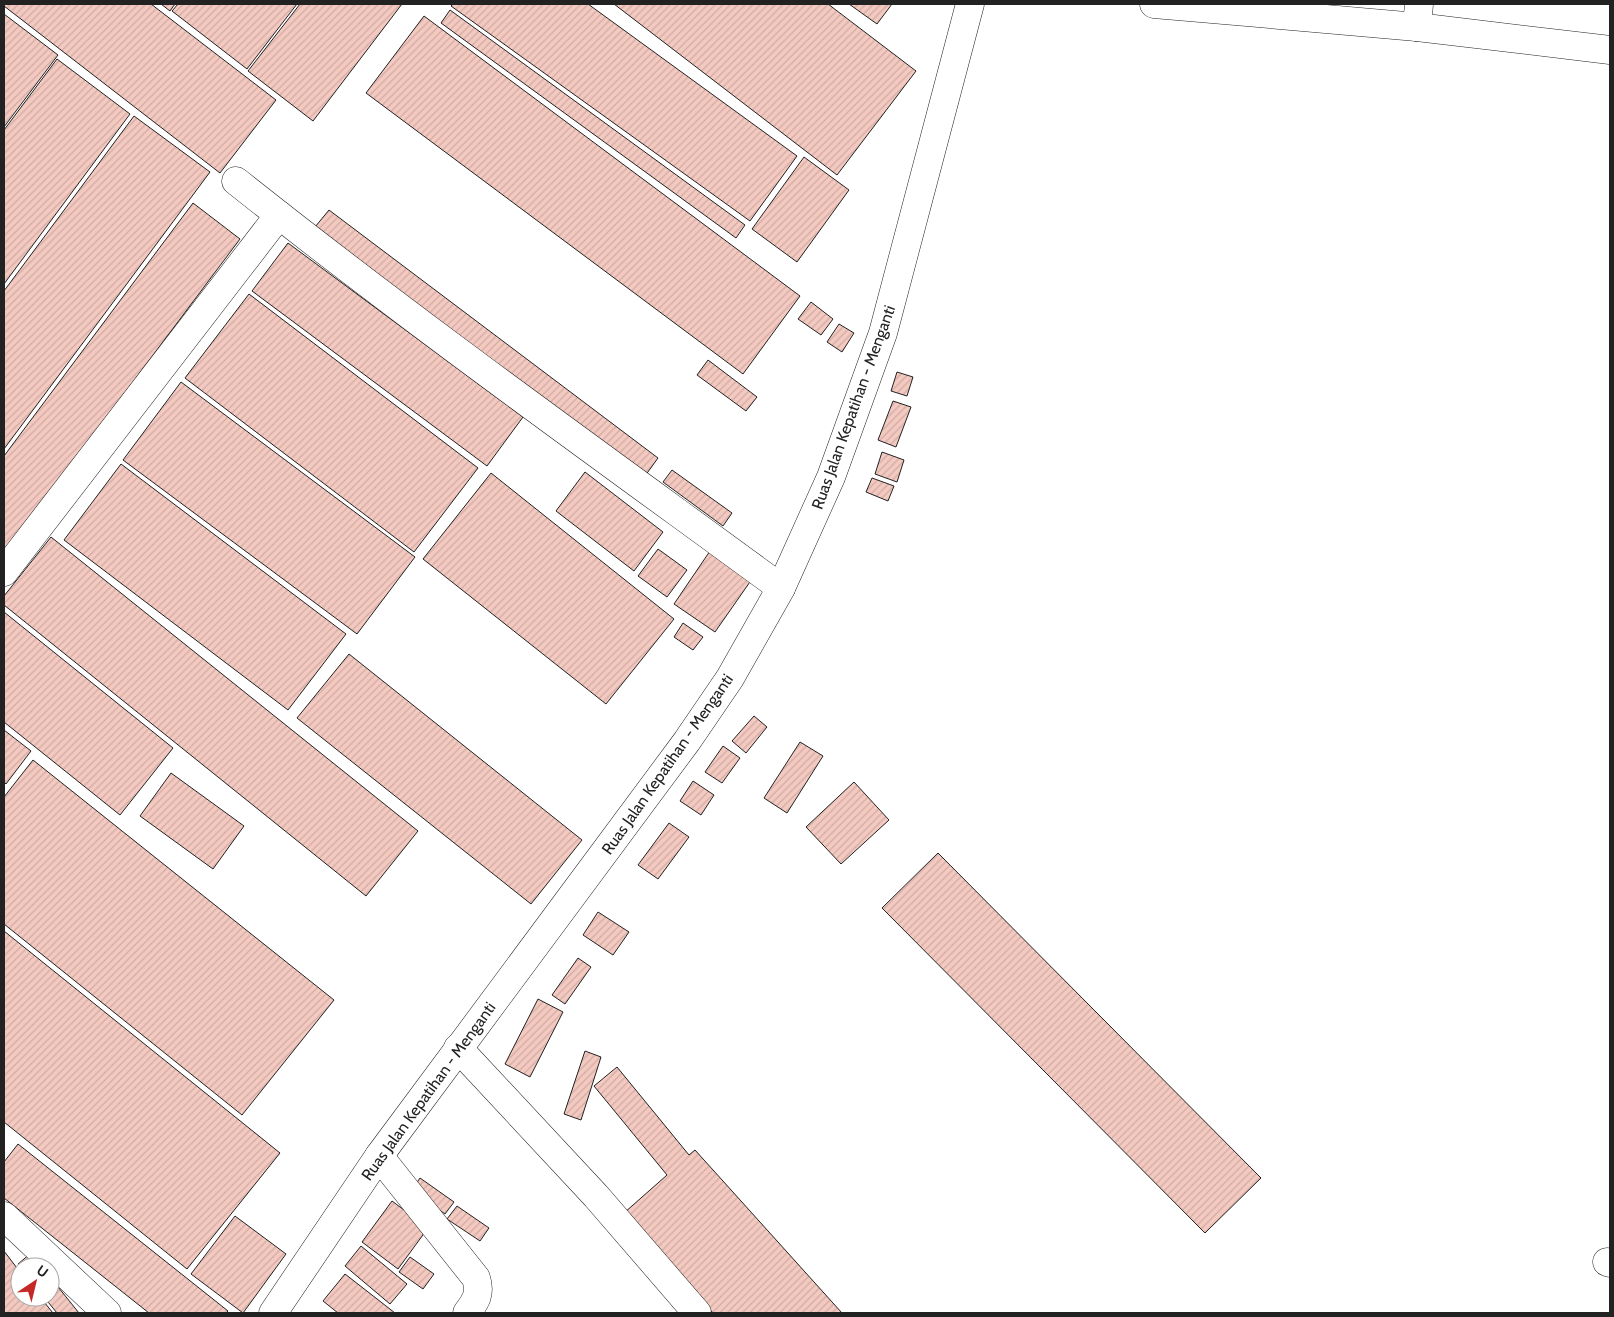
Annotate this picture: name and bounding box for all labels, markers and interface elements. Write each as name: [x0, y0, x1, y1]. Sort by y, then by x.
street label: Ruas Jalan Kepatihan - Menganti: [808, 303, 899, 512]
street label: Ruas Jalan Kepatihan - Menganti: [598, 670, 737, 858]
street label: Ruas Jalan Kepatihan - Menganti: [357, 998, 499, 1184]
north arrow: [10, 1257, 60, 1307]
text: U: [33, 1261, 52, 1282]

